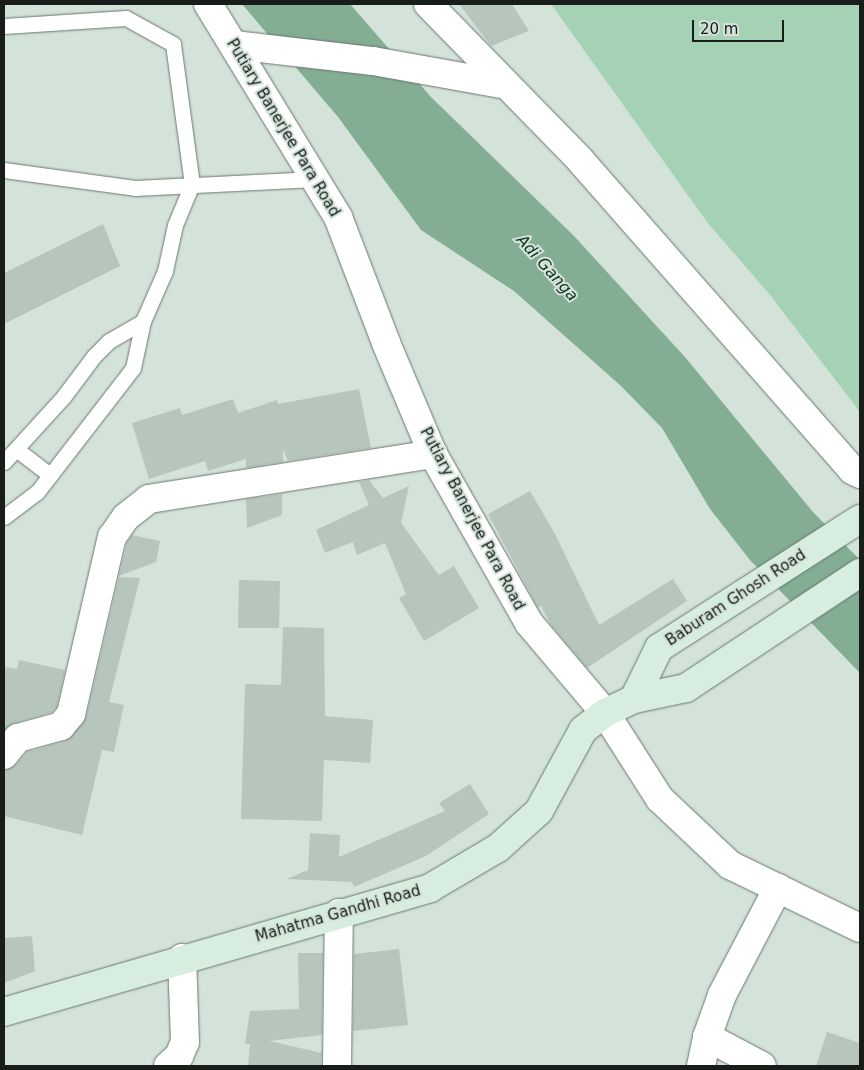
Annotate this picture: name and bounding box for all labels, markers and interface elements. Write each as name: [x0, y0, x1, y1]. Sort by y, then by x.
scale bar: [694, 10, 786, 42]
text: 20 m: [700, 20, 738, 38]
street label: Putiary Banerjee Para Road: [223, 36, 343, 220]
water label: Adi Ganga: [512, 231, 582, 305]
street label: Putiary Banerjee Para Road: [416, 425, 528, 613]
street label: Baburam Ghosh Road: [663, 546, 809, 650]
street label: Mahatma Gandhi Road: [253, 882, 423, 946]

